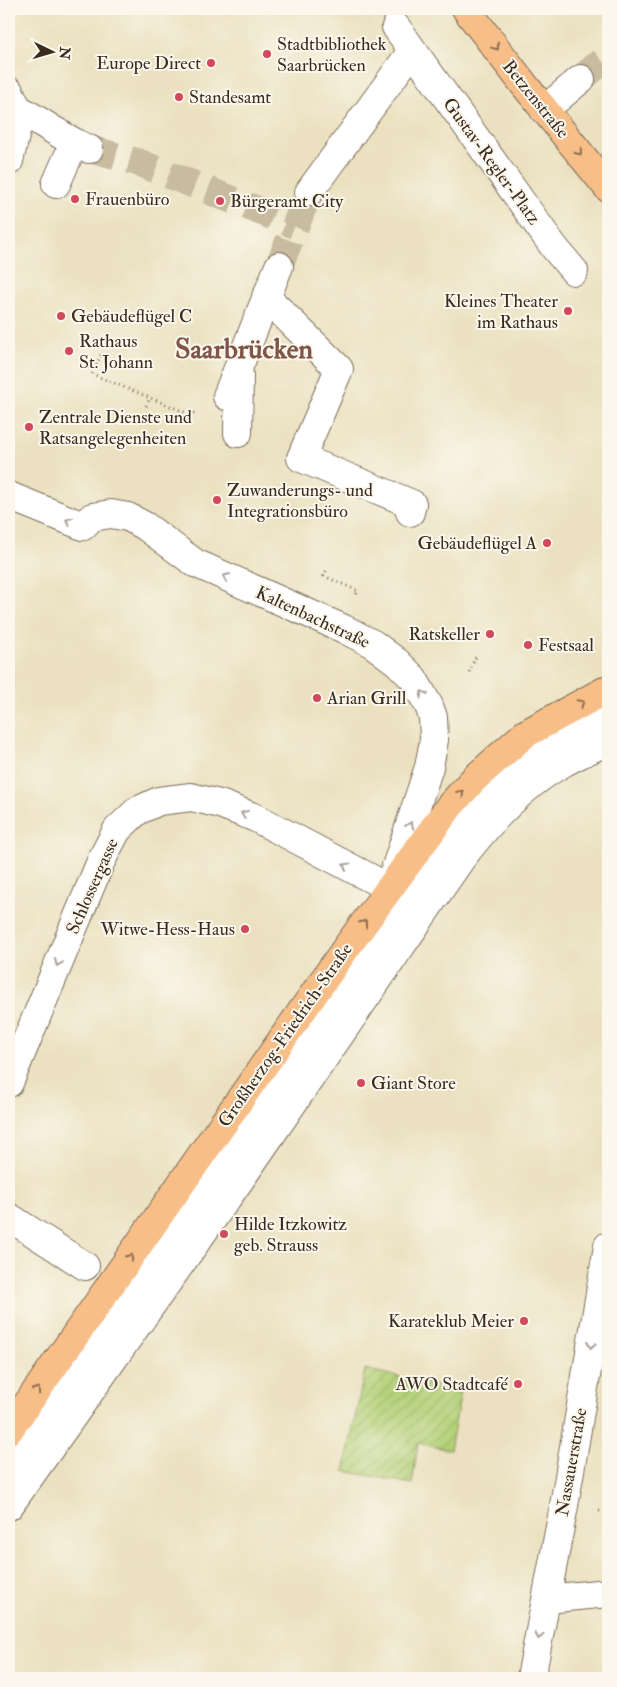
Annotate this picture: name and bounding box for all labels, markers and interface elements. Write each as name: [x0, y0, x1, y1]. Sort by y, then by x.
north arrow: [28, 28, 78, 78]
place label: Stadtbibliothek Saarbrücken: [277, 33, 387, 77]
one-way arrow: [490, 42, 499, 51]
text: N: [55, 45, 74, 61]
marker: Stadtbibliothek Saarbrücken: [261, 48, 273, 60]
place label: Europe Direct: [96, 52, 201, 75]
street label: Betzenstraße: [497, 56, 574, 143]
marker: Europe Direct: [205, 57, 217, 69]
place label: Standesamt: [189, 86, 271, 109]
marker: Standesamt: [173, 91, 185, 103]
street label: Gustav-Regler-Platz: [438, 93, 546, 230]
one-way arrow: [573, 146, 582, 155]
place label: Frauenbüro: [85, 188, 170, 211]
place label: Bürgeramt City: [230, 190, 344, 213]
marker: Frauenbüro: [69, 193, 81, 205]
marker: Bürgeramt City: [214, 195, 226, 207]
place label: Kleines Theater im Rathaus: [444, 290, 558, 334]
place label: Gebäudeflügel C: [71, 305, 192, 328]
marker: Kleines Theater im Rathaus: [562, 305, 574, 317]
marker: Gebäudeflügel C: [55, 310, 67, 322]
place label: Rathaus St. Johann: [79, 330, 153, 374]
district label: Saarbrücken: [175, 332, 314, 367]
marker: Rathaus St. Johann: [63, 345, 75, 357]
place label: Zentrale Dienste und Ratsangelegenheiten: [39, 406, 192, 450]
marker: Zentrale Dienste und Ratsangelegenheiten: [23, 421, 35, 433]
place label: Zuwanderungs- und Integrationsbüro: [227, 479, 373, 523]
marker: Zuwanderungs- und Integrationsbüro: [211, 494, 223, 506]
one-way arrow: [65, 516, 74, 527]
place label: Gebäudeflügel A: [418, 532, 538, 555]
marker: Gebäudeflügel A: [541, 537, 553, 549]
one-way arrow: [222, 573, 231, 584]
street label: Kaltenbachstraße: [252, 581, 374, 654]
place label: Ratskeller: [408, 623, 480, 646]
marker: Ratskeller: [484, 628, 496, 640]
place label: Festsaal: [538, 634, 594, 657]
marker: Festsaal: [522, 639, 534, 651]
place label: Arian Grill: [326, 687, 407, 710]
one-way arrow: [419, 690, 429, 699]
marker: Arian Grill: [311, 692, 323, 704]
one-way arrow: [576, 699, 585, 709]
one-way arrow: [456, 790, 464, 799]
one-way arrow: [240, 809, 249, 820]
one-way arrow: [404, 821, 414, 830]
street label: Schlossergasse: [61, 834, 124, 938]
one-way arrow: [342, 862, 351, 872]
place label: Witwe-Hess-Haus: [99, 918, 235, 941]
one-way arrow: [358, 919, 367, 929]
marker: Witwe-Hess-Haus: [239, 923, 251, 935]
street label: Großherzog-Friedrich-Straße: [213, 939, 358, 1132]
one-way arrow: [54, 958, 64, 966]
place label: Giant Store: [371, 1072, 456, 1095]
marker: Giant Store: [355, 1077, 367, 1089]
place label: Hilde Itzkowitz geb. Strauss: [234, 1213, 347, 1257]
marker: Hilde Itzkowitz geb. Strauss: [218, 1228, 230, 1240]
one-way arrow: [124, 1253, 133, 1263]
place label: Karateklub Meier: [388, 1310, 514, 1333]
marker: Karateklub Meier: [518, 1315, 530, 1327]
one-way arrow: [587, 1341, 597, 1350]
place label: AWO Stadtcafé: [395, 1373, 508, 1396]
marker: AWO Stadtcafé: [512, 1378, 524, 1390]
one-way arrow: [31, 1386, 40, 1396]
street label: Nassauerstraße: [551, 1406, 592, 1518]
one-way arrow: [534, 1632, 544, 1641]

